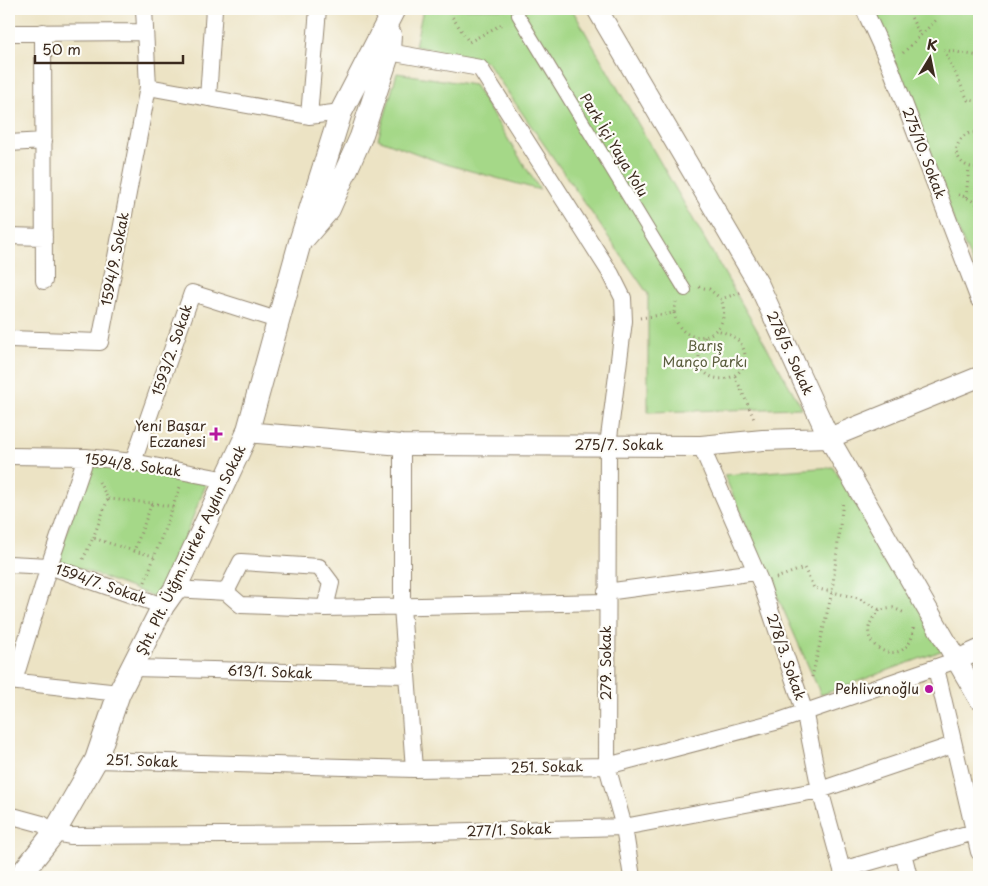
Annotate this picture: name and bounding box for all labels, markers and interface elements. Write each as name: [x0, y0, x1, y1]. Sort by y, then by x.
scale bar: [35, 32, 182, 64]
north arrow: [906, 32, 956, 82]
text: K: [925, 33, 939, 56]
text: 50 m: [42, 37, 81, 60]
street label: Park İçi Yaya Yolu: [575, 89, 654, 200]
street label: 275/10. Sokak: [897, 104, 952, 202]
street label: 1594/9. Sokak: [95, 210, 134, 308]
street label: 1593/2. Sokak: [146, 301, 197, 399]
street label: 278/5. Sokak: [762, 307, 819, 398]
park label: Barış Manço Parkı: [663, 335, 747, 372]
place label: Yeni Başar Eczanesi: [135, 415, 207, 452]
marker: Yeni Başar Eczanesi: [210, 428, 222, 440]
street label: 275/7. Sokak: [575, 434, 663, 455]
street label: Şht. Plt. Ütğm.Türker Aydın Sokak: [130, 441, 251, 659]
street label: 1594/8. Sokak: [84, 447, 183, 482]
street label: 1594/7. Sokak: [53, 558, 150, 609]
street label: 278/3. Sokak: [762, 611, 811, 703]
street label: 279. Sokak: [595, 626, 616, 700]
street label: 613/1. Sokak: [227, 660, 313, 683]
place label: Pehlivanoğlu: [835, 678, 919, 699]
marker: Pehlivanoğlu: [923, 683, 935, 695]
street label: 251. Sokak: [106, 749, 179, 772]
street label: 251. Sokak: [511, 755, 583, 778]
street label: 277/1. Sokak: [466, 818, 552, 841]

